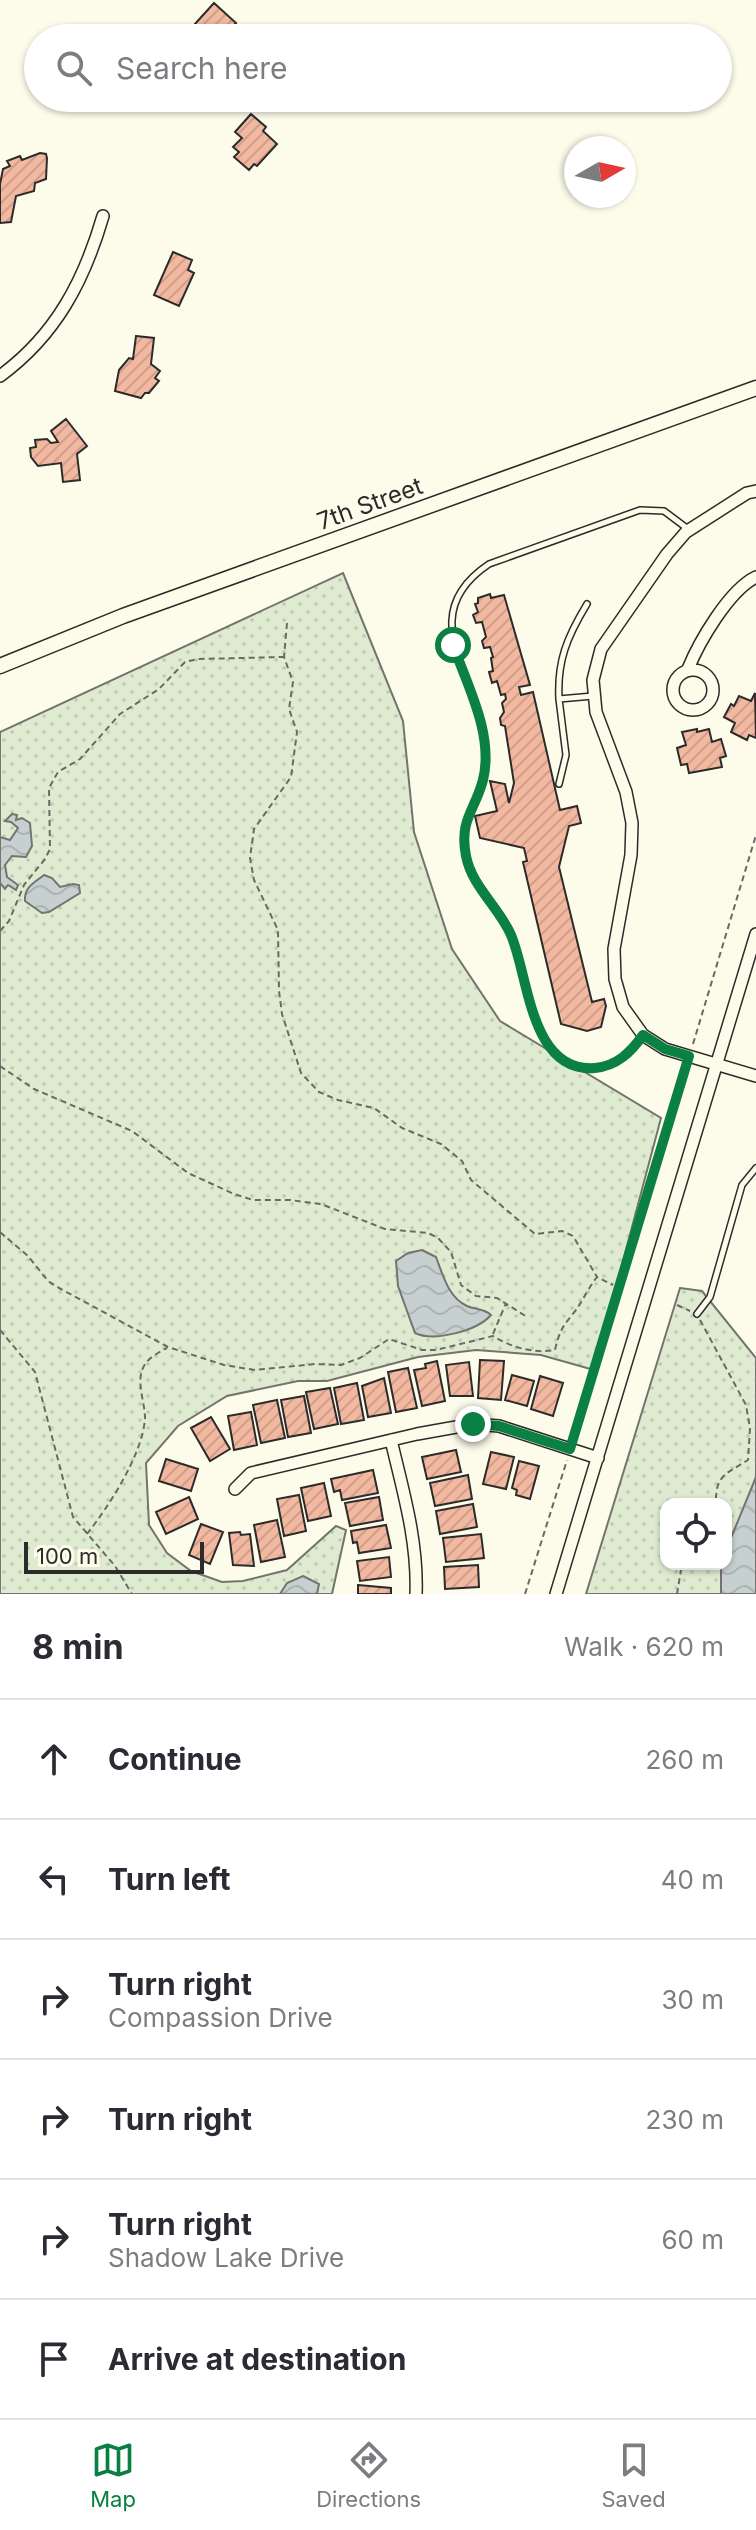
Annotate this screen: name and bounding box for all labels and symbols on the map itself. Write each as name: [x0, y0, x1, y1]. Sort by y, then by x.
north arrow: [564, 136, 636, 208]
street label: 7th Street: [313, 471, 427, 536]
route start: [435, 627, 471, 663]
route end: [455, 1406, 491, 1442]
scale bar: [24, 1538, 204, 1574]

